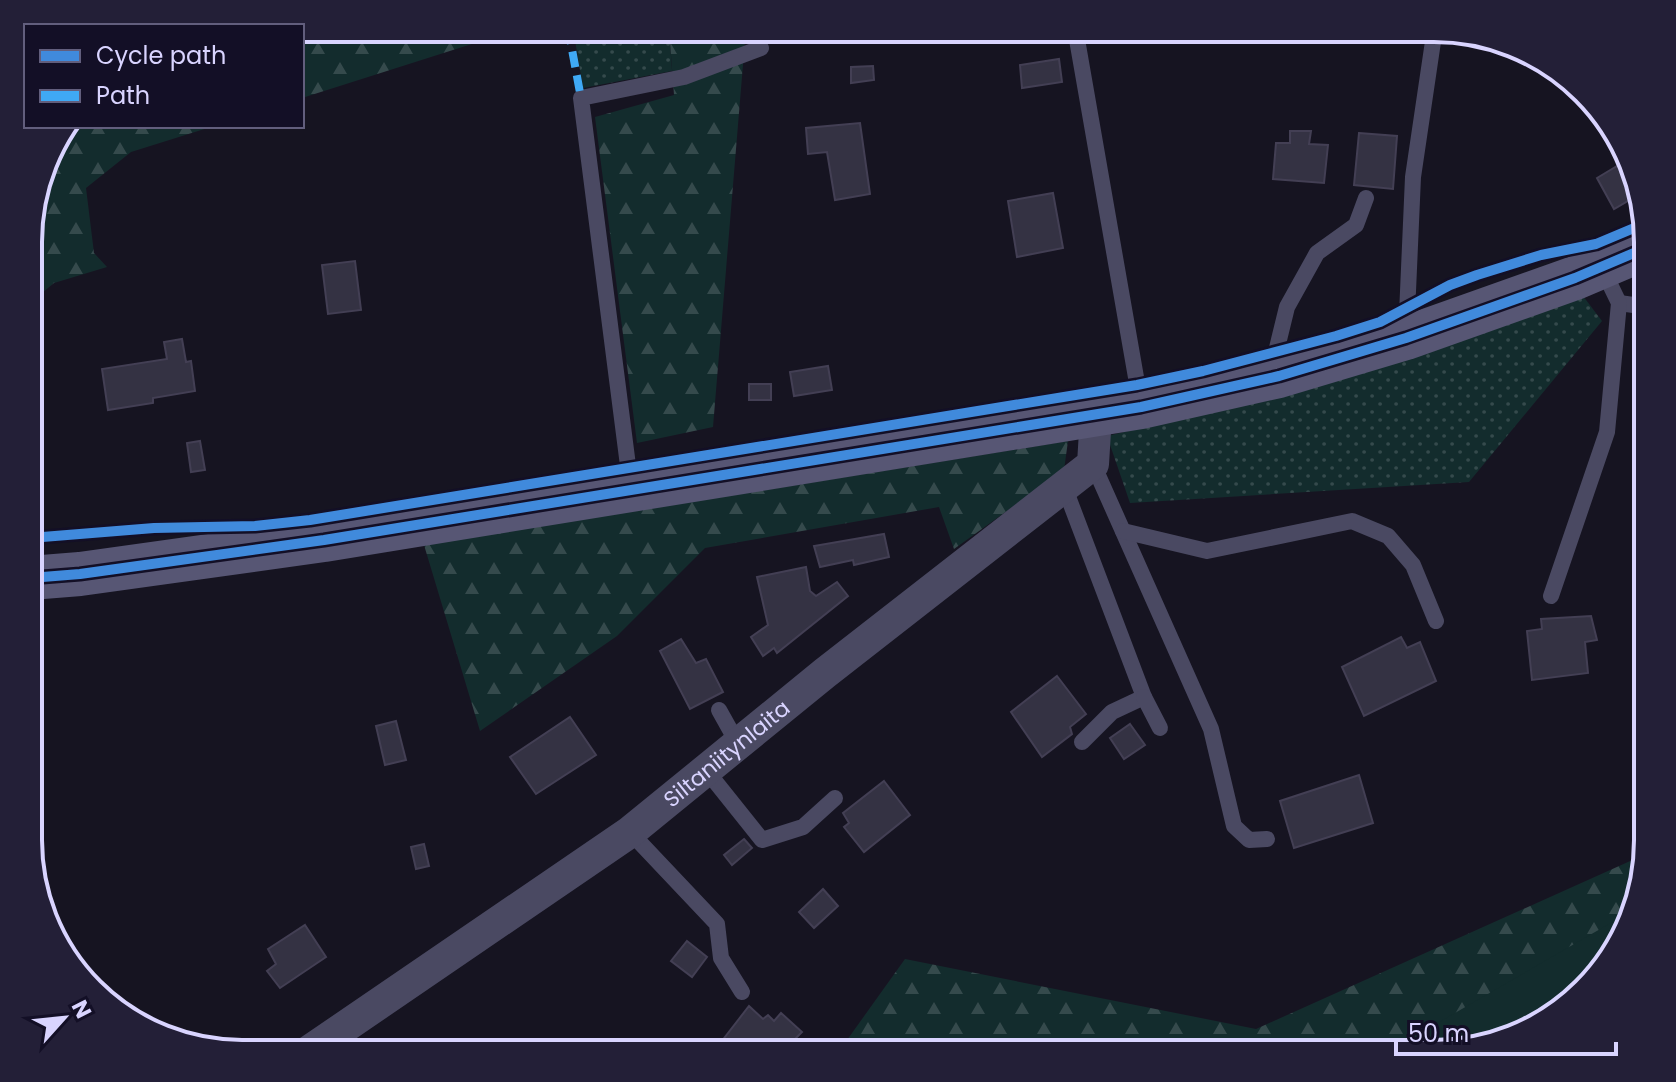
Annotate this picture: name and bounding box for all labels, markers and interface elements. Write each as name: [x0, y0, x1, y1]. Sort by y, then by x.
legend: [24, 24, 304, 128]
text: Cycle path: [96, 39, 226, 72]
text: Path: [96, 79, 150, 112]
street label: Siltaniitynlaita: [657, 693, 796, 815]
north arrow: [24, 978, 104, 1058]
text: N: [64, 995, 99, 1024]
scale bar: [1396, 1006, 1616, 1056]
text: 50 m: [1408, 1017, 1469, 1050]

